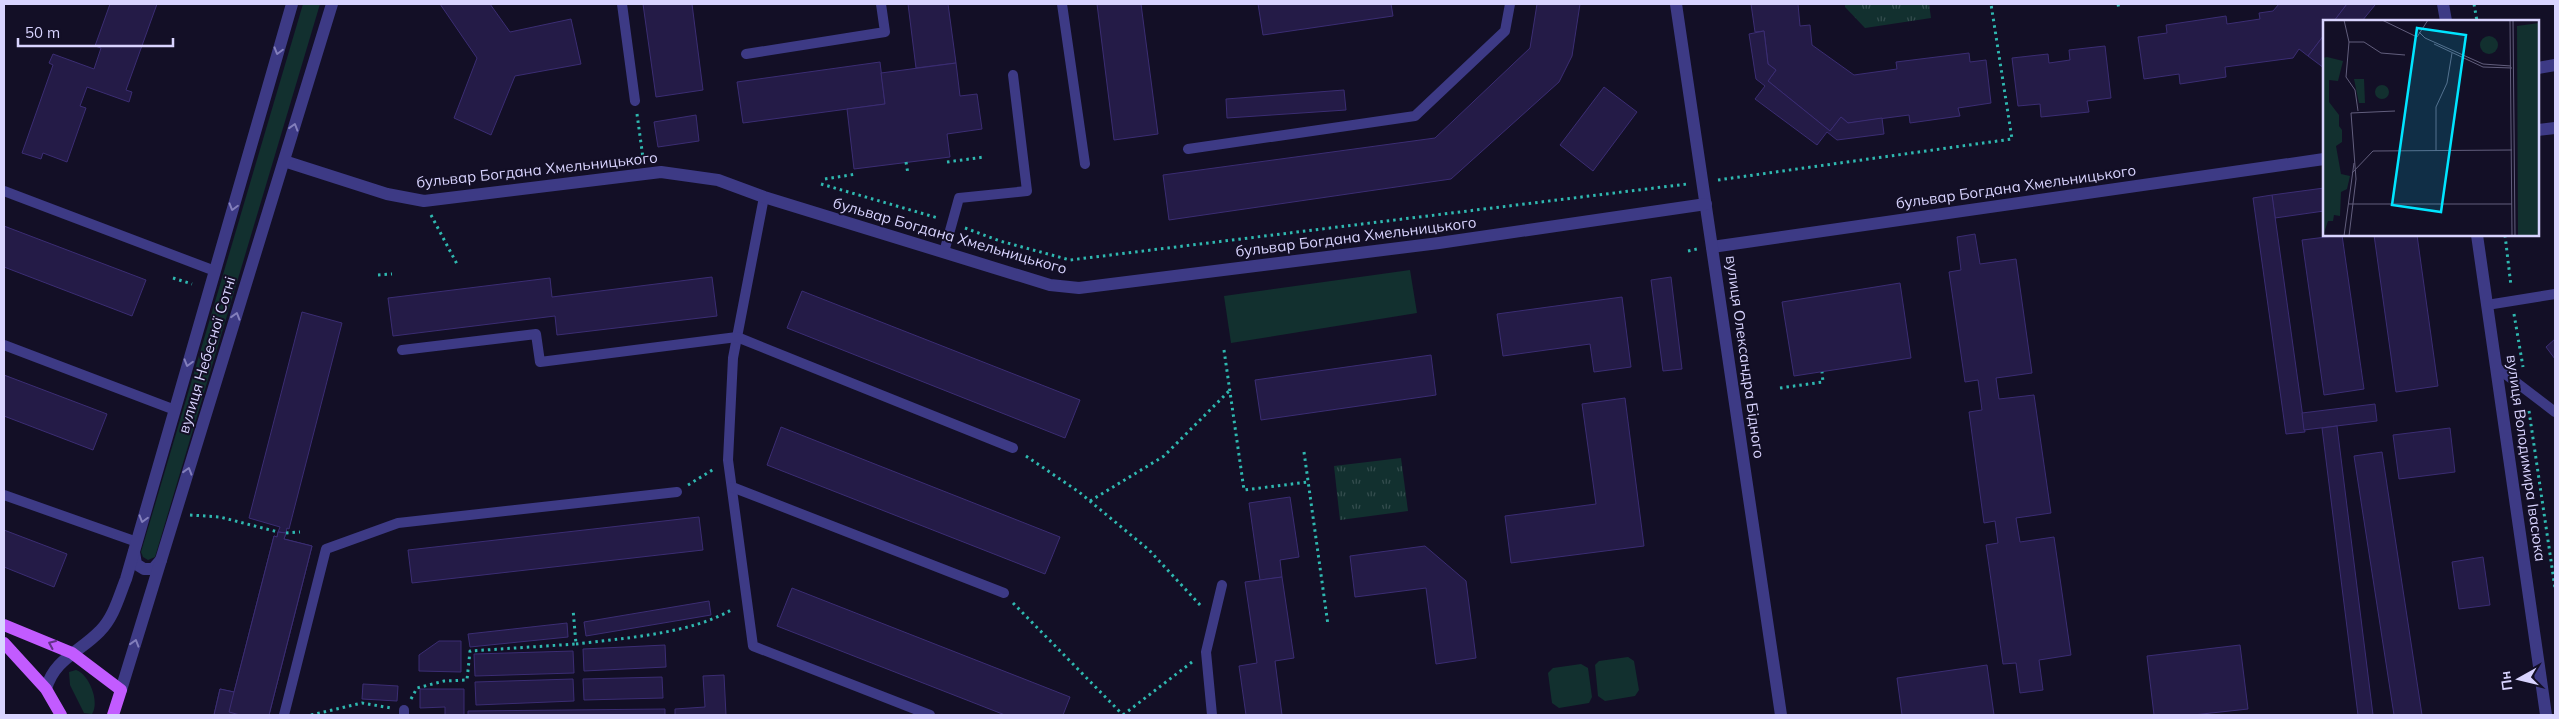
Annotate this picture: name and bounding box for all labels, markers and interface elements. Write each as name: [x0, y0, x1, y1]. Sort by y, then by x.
scale bar: [18, 15, 172, 47]
inset map: [2323, 20, 2539, 236]
text: 50 m: [25, 23, 60, 42]
one-way arrow: [274, 46, 284, 54]
one-way arrow: [289, 124, 299, 132]
street label: бульвар Богдана Хмельницького: [415, 147, 659, 192]
street label: бульвар Богдана Хмельницького: [1895, 160, 2137, 213]
street label: бульвар Богдана Хмельницького: [831, 193, 1069, 278]
one-way arrow: [229, 202, 239, 210]
street label: бульвар Богдана Хмельницького: [1234, 212, 1477, 261]
street label: вулиця Олександра Бідного: [1722, 254, 1769, 460]
street label: вулиця Небесної Сотні: [174, 274, 239, 436]
one-way arrow: [230, 312, 240, 321]
street label: вулиця Володимира Івасюка: [2503, 353, 2550, 563]
one-way arrow: [184, 358, 194, 367]
one-way arrow: [183, 468, 193, 476]
one-way arrow: [139, 514, 149, 523]
one-way arrow: [48, 640, 57, 650]
one-way arrow: [130, 640, 140, 648]
north arrow: [2494, 654, 2544, 704]
text: Пн: [2496, 670, 2516, 692]

